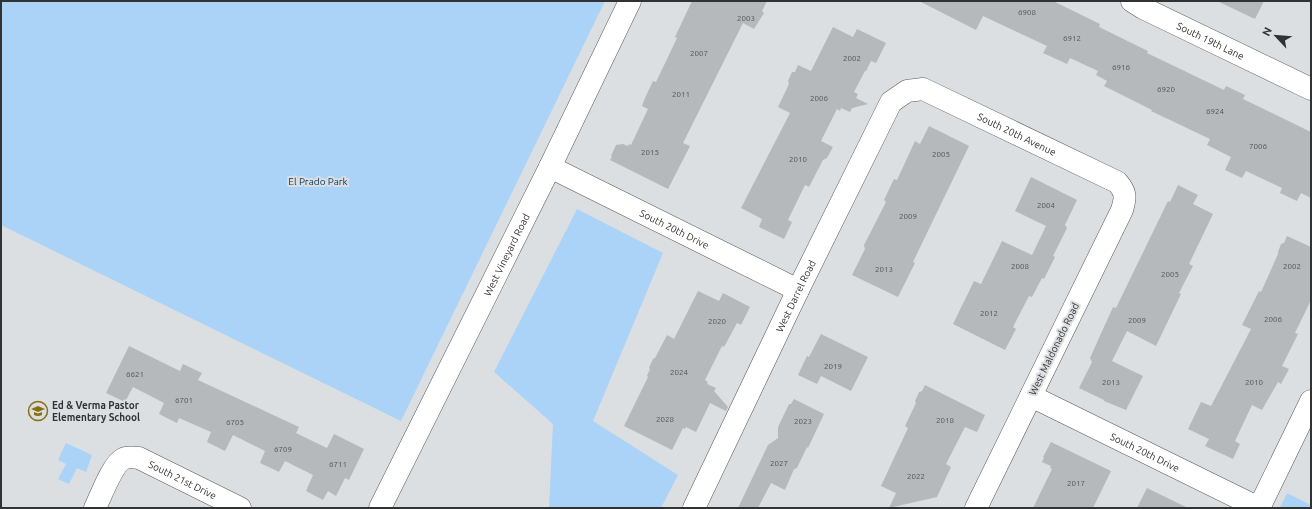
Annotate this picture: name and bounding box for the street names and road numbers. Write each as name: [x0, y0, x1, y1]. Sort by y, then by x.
street label: South 19th Lane: [1175, 20, 1246, 61]
street label: South 20th Avenue: [976, 111, 1058, 158]
street label: South 20th Drive: [638, 207, 711, 251]
street label: West Vineyard Road: [481, 212, 531, 298]
street label: West Darrel Road: [773, 258, 818, 334]
street label: West Maldonado Road: [1027, 301, 1081, 397]
street label: South 20th Drive: [1109, 430, 1181, 474]
street label: South 21st Drive: [147, 458, 218, 501]

